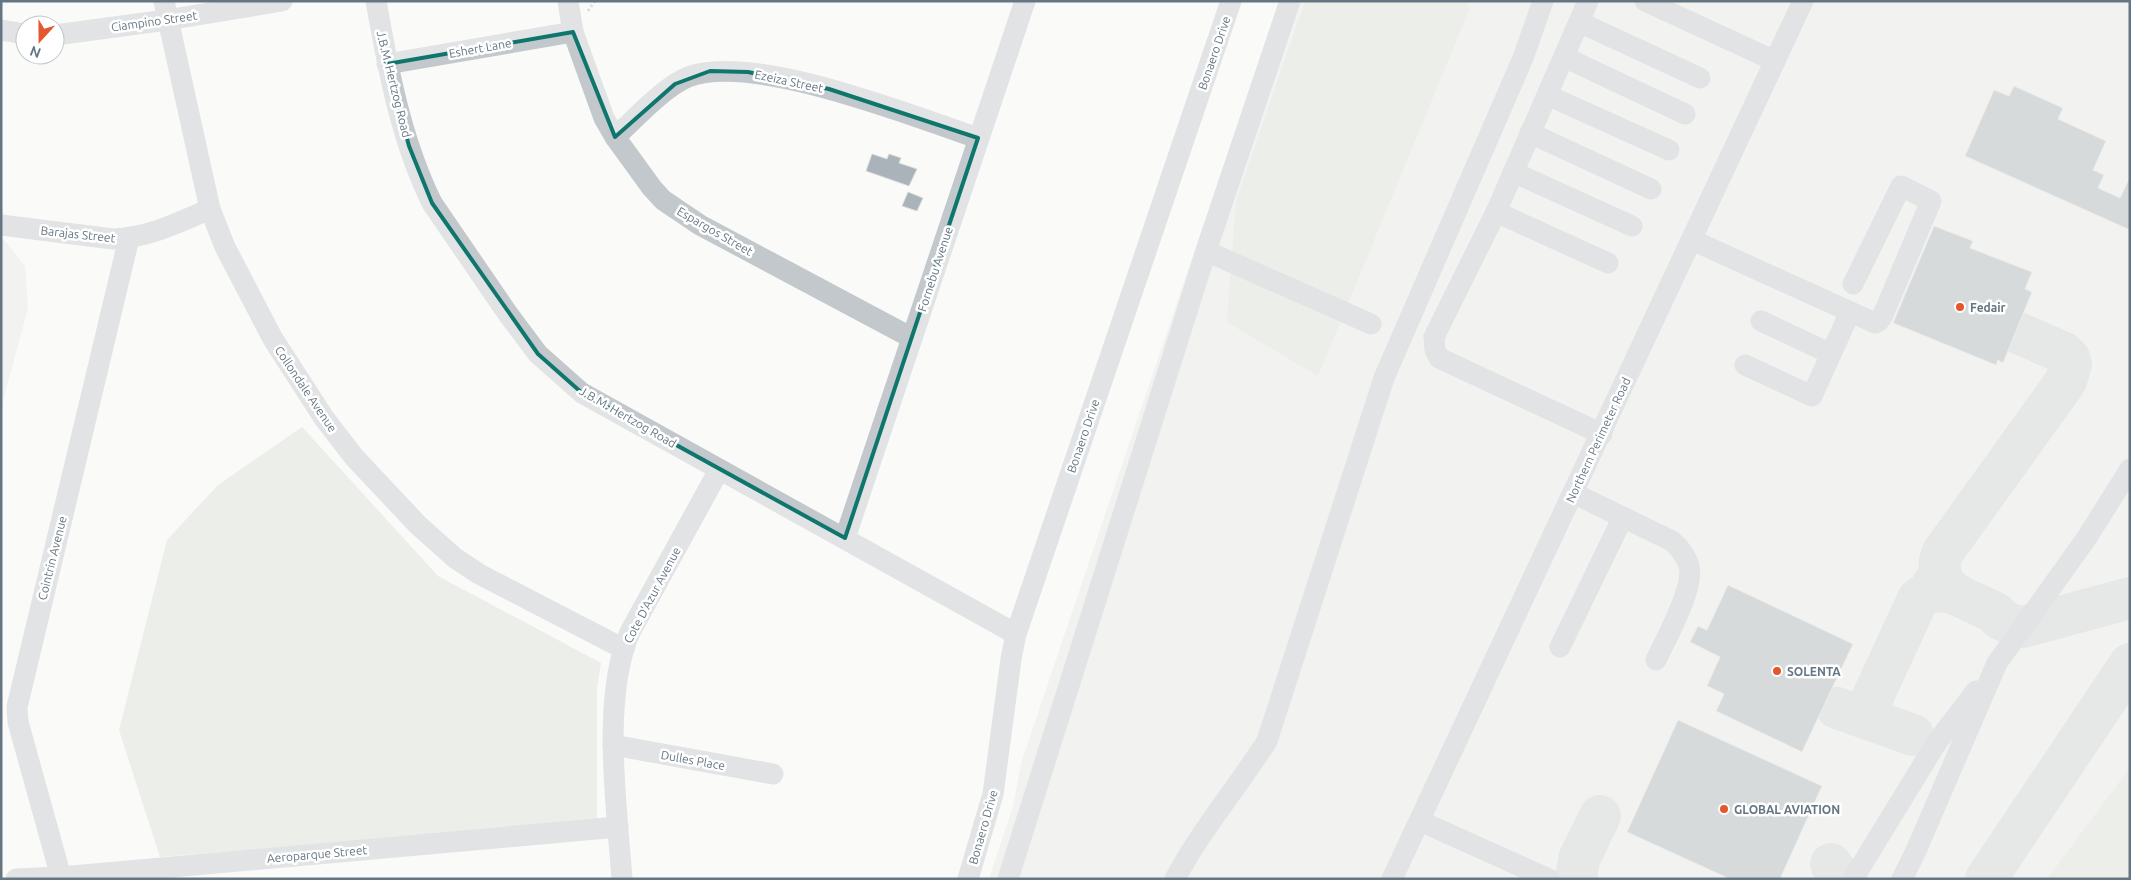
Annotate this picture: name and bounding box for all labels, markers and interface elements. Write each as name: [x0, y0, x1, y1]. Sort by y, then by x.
street label: Ciampino Street: [110, 8, 198, 33]
street label: Bonaero Drive: [1195, 14, 1233, 92]
north arrow: [15, 15, 65, 65]
street label: J.B.M. Hertzog Road: [374, 29, 414, 139]
street label: Eshert Lane: [448, 36, 512, 60]
text: N: [28, 43, 43, 61]
street label: Ezeiza Street: [754, 67, 825, 95]
street label: Espargos Street: [675, 204, 755, 258]
street label: Barajas Street: [40, 224, 116, 244]
street label: Fornebu Avenue: [915, 225, 955, 313]
marker: Fedair: [1954, 301, 1966, 313]
place label: Fedair: [1970, 301, 2006, 314]
street label: Collondale Avenue: [272, 344, 340, 434]
street label: Northern Perimeter Road: [1563, 375, 1633, 505]
street label: J.B.M. Hertzog Road: [577, 384, 679, 450]
street label: Bonaero Drive: [1064, 397, 1102, 475]
street label: Cointrin Avenue: [35, 515, 69, 601]
street label: Cote D'Azur Avenue: [621, 545, 683, 645]
marker: SOLENTA: [1771, 665, 1783, 677]
place label: SOLENTA: [1787, 665, 1841, 678]
street label: Dulles Place: [660, 748, 726, 772]
street label: Bonaero Drive: [966, 788, 1000, 866]
marker: GLOBAL AVIATION: [1718, 803, 1730, 815]
place label: GLOBAL AVIATION: [1734, 803, 1840, 816]
street label: Aeroparque Street: [266, 843, 368, 865]

